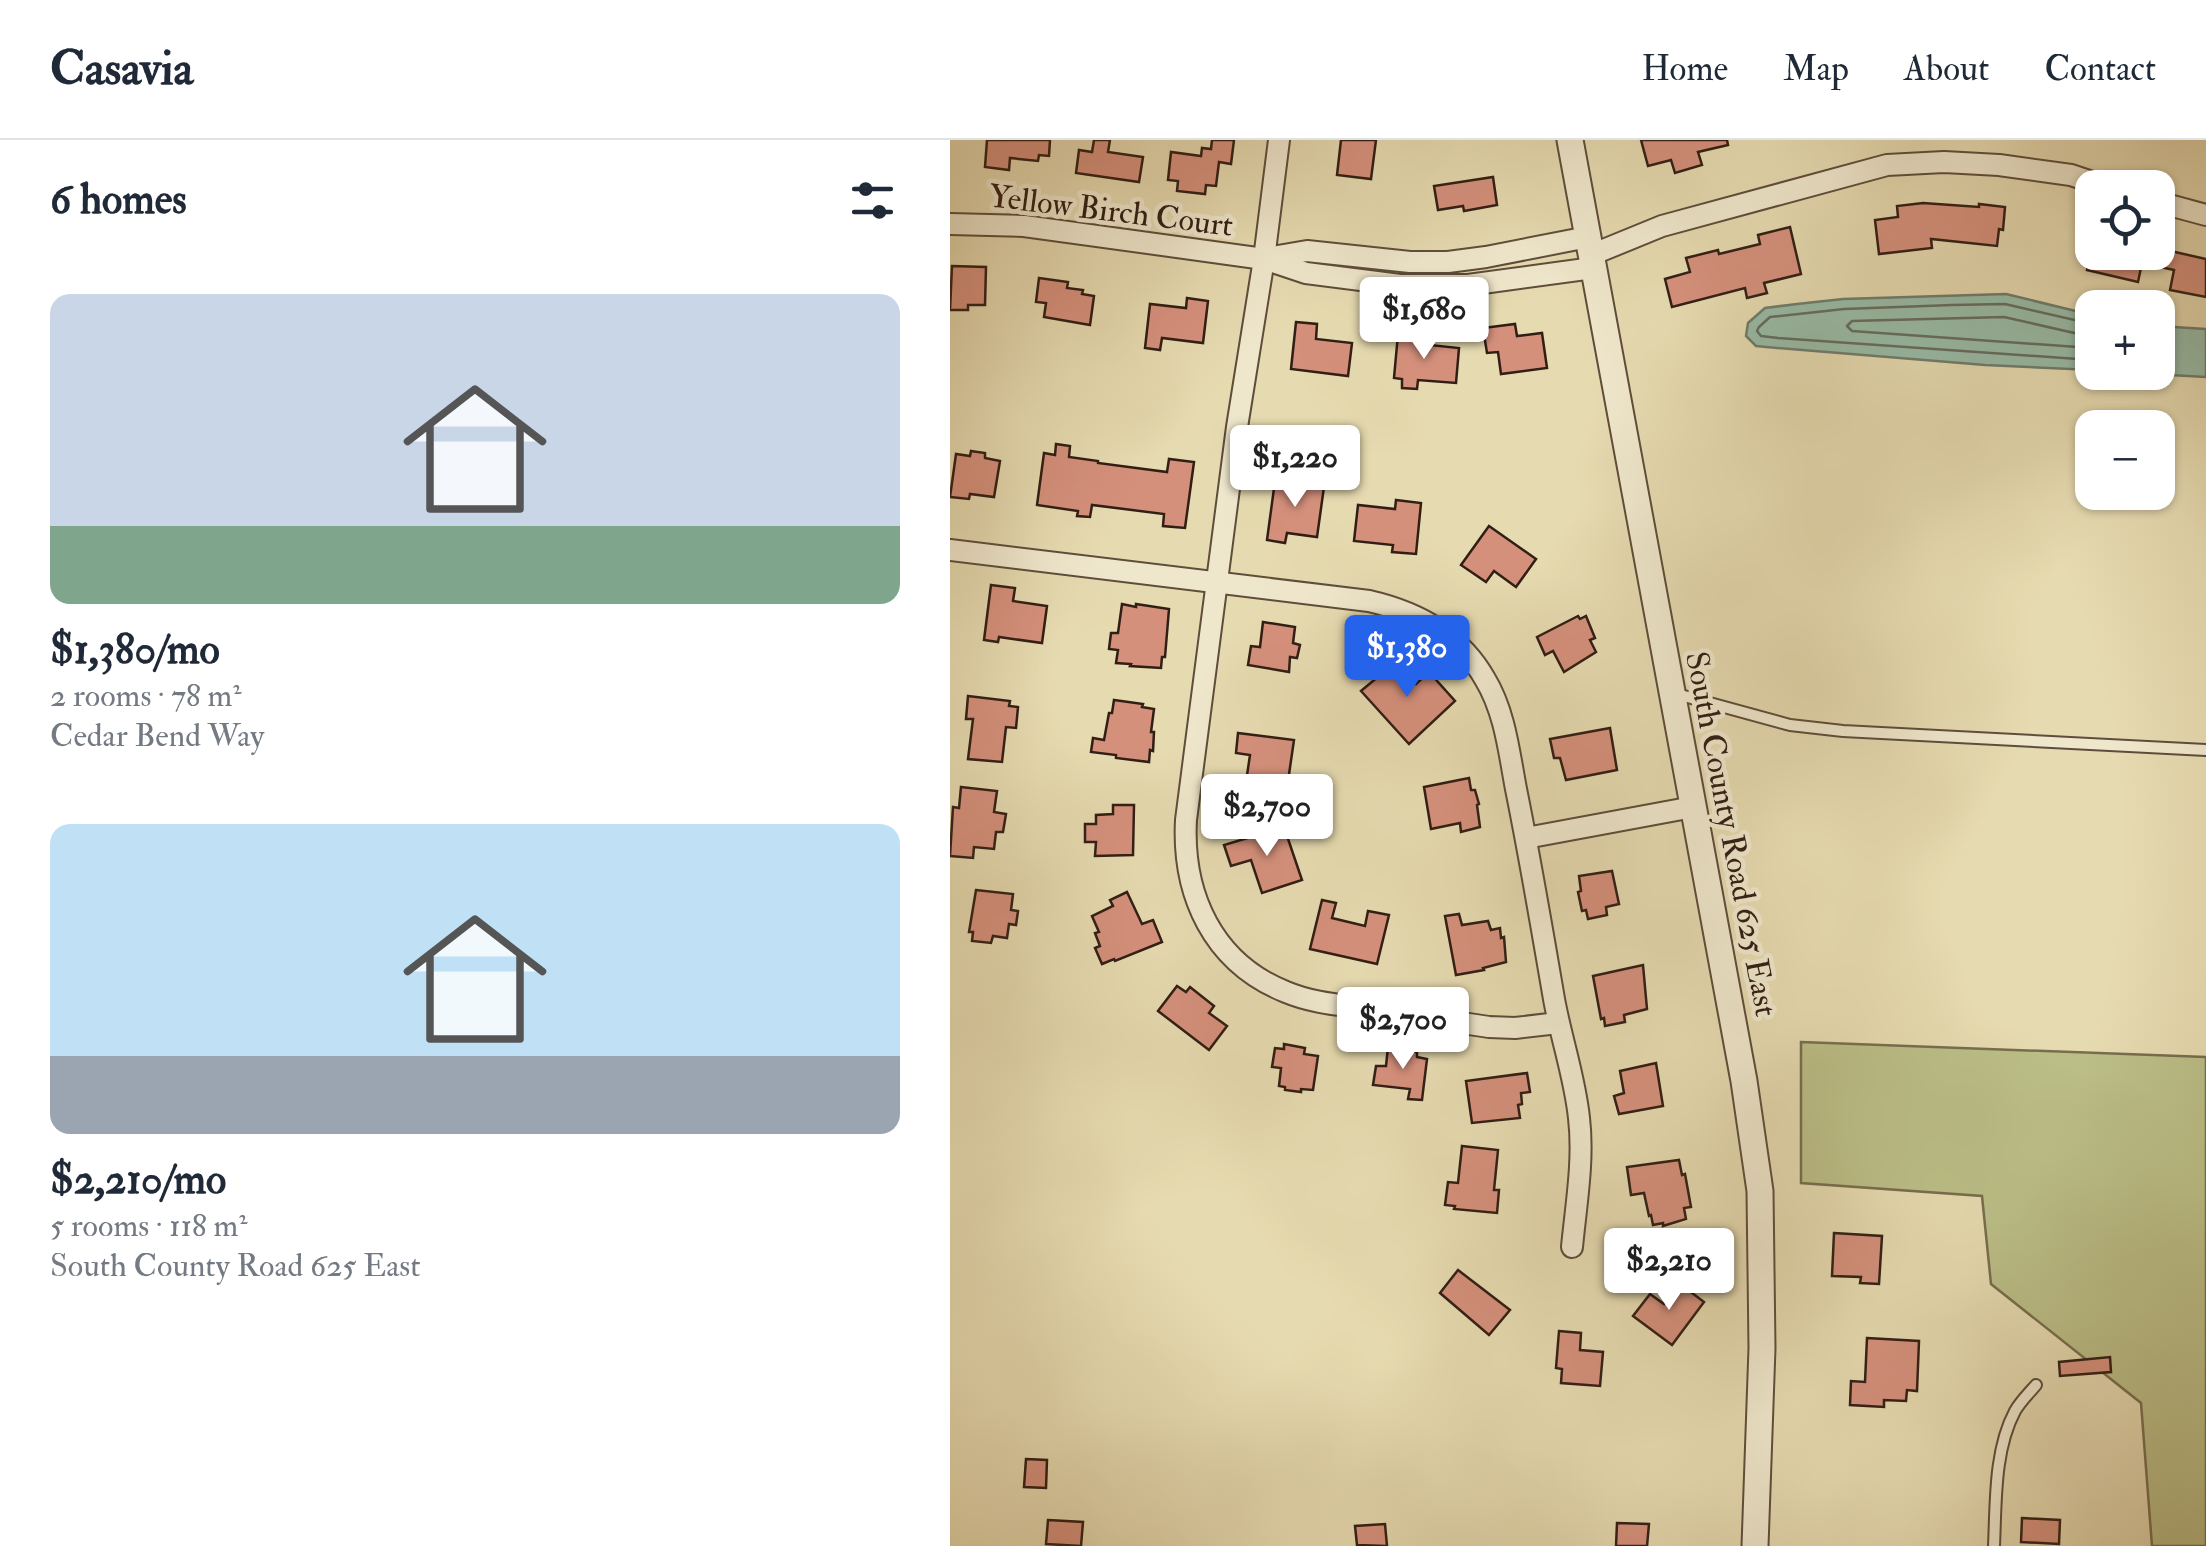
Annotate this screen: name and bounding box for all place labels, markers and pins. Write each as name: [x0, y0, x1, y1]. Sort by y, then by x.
pin: $1,680: [1343, 277, 1505, 362]
pin: $1,220: [1214, 425, 1376, 510]
pin: $1,380: [1326, 615, 1488, 700]
pin: $2,700: [1186, 774, 1348, 859]
pin: $2,700: [1322, 987, 1484, 1072]
pin: $2,210: [1588, 1228, 1750, 1313]

